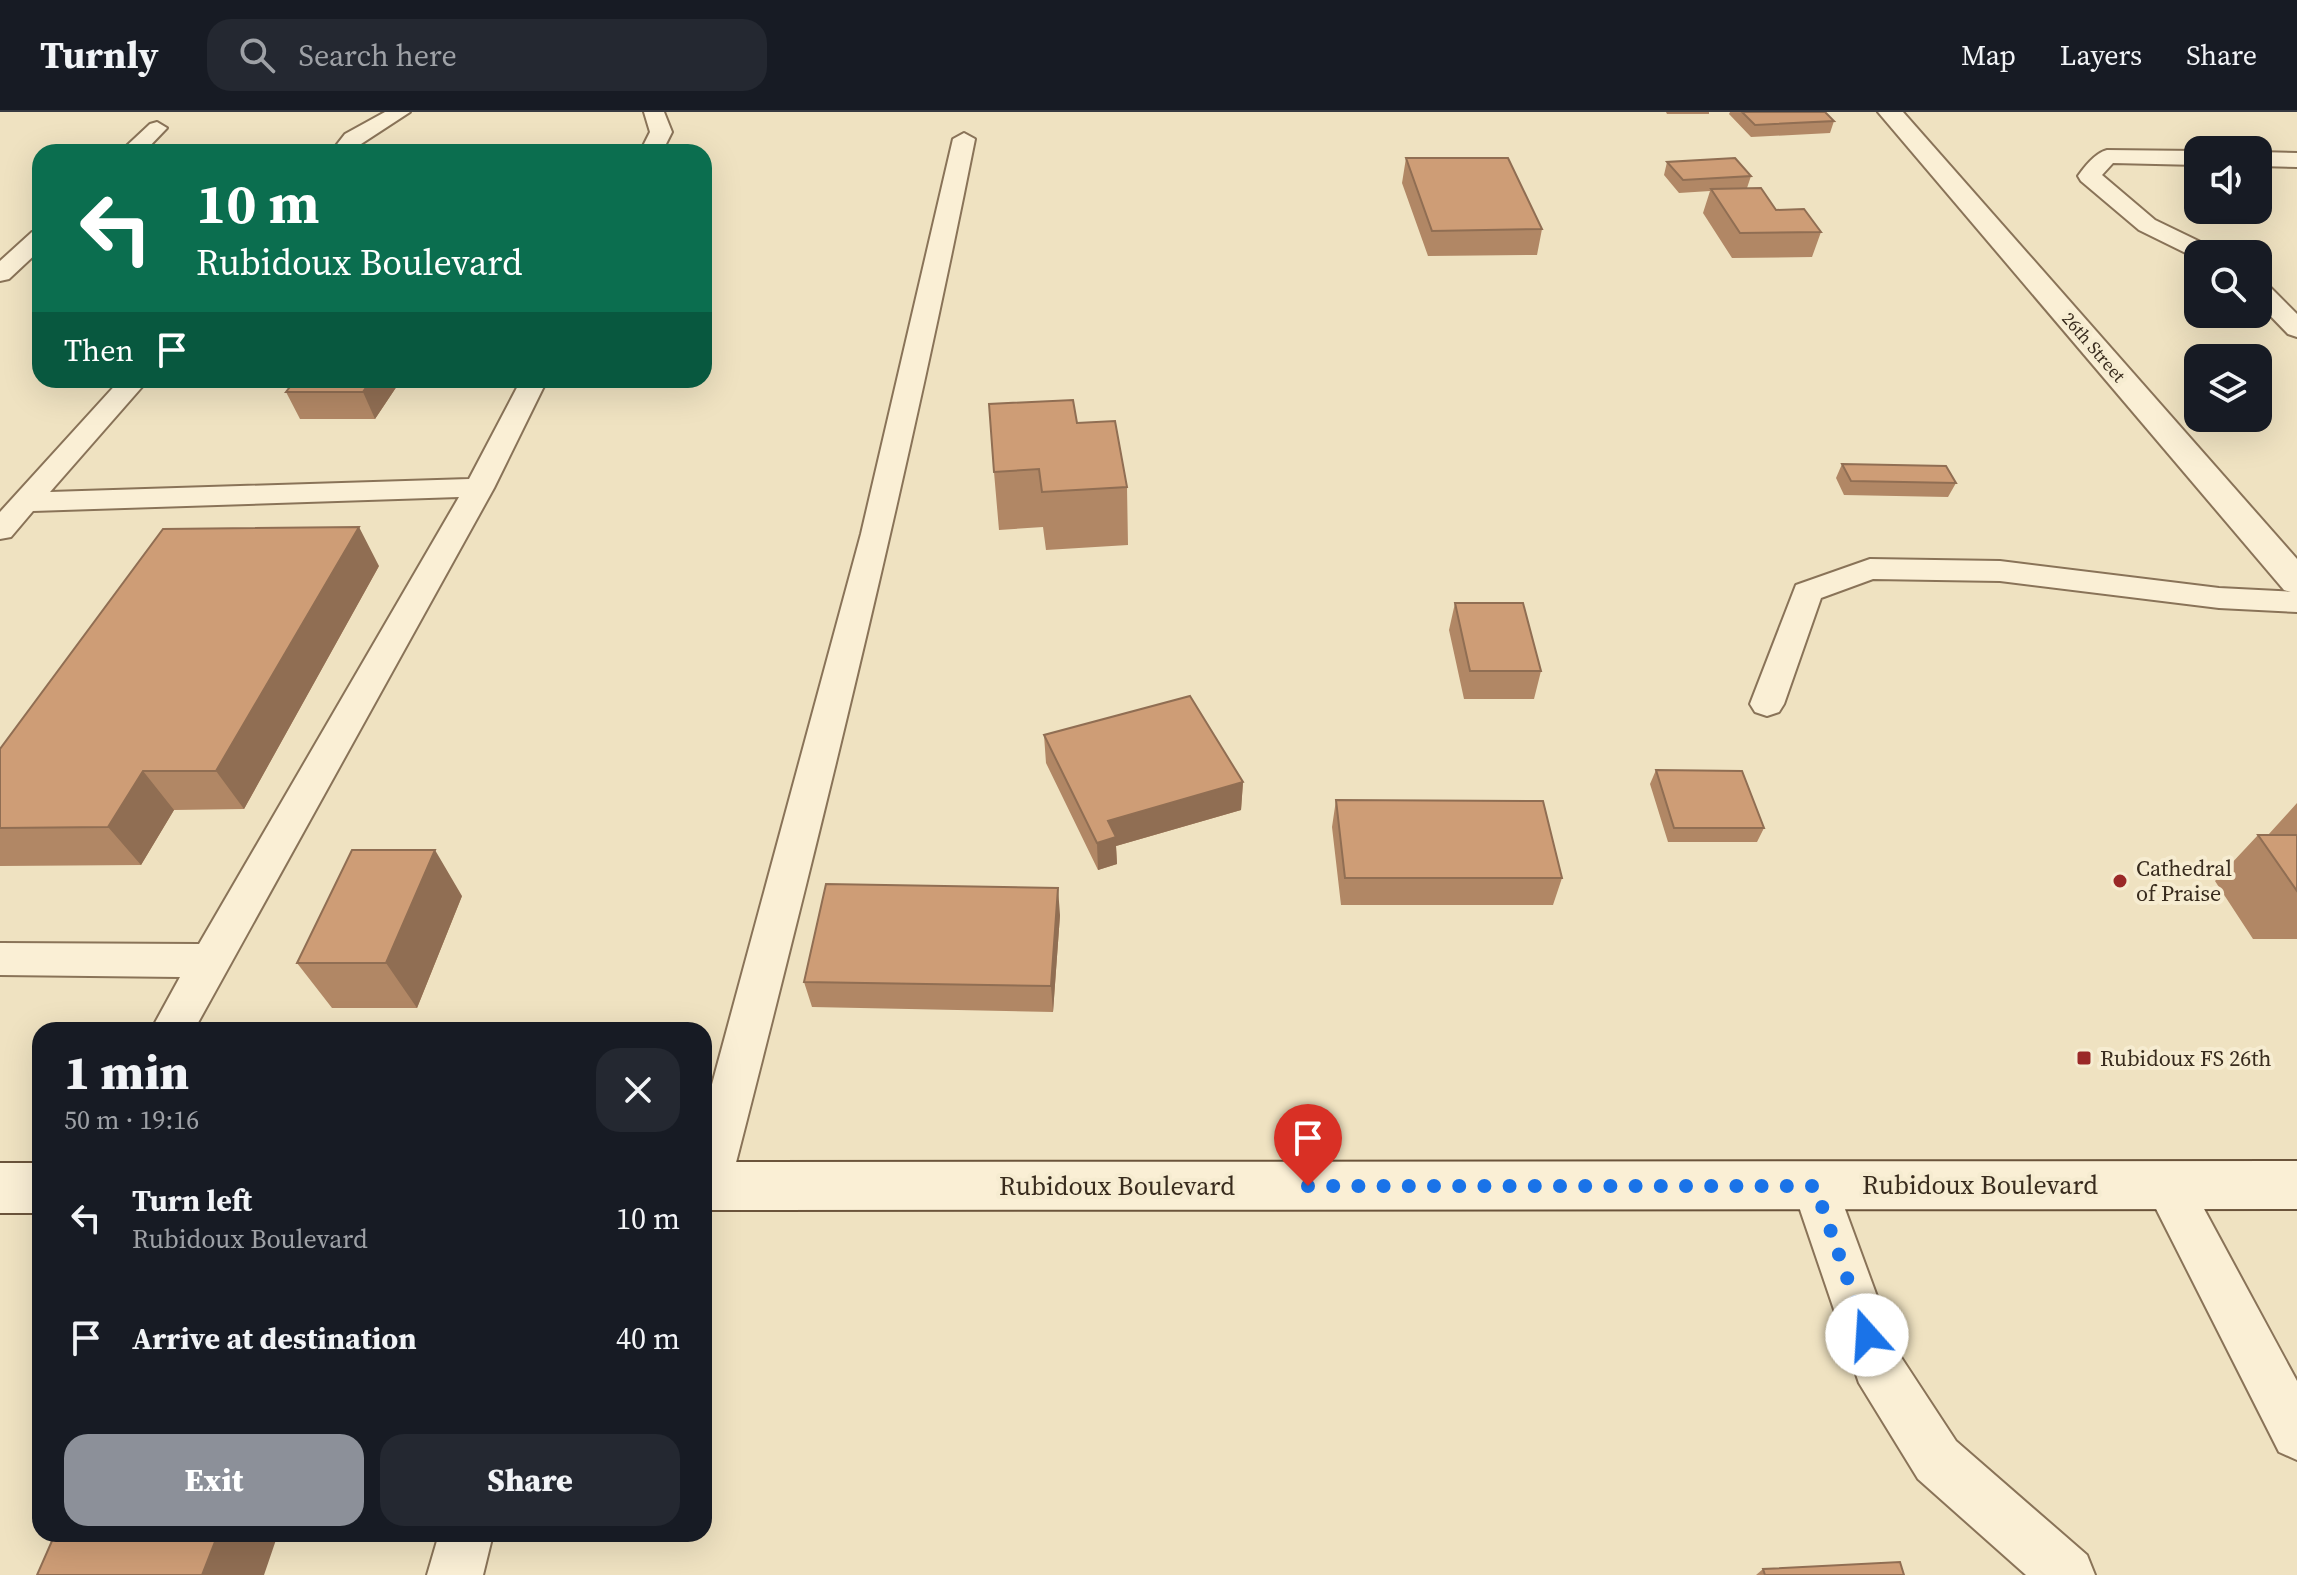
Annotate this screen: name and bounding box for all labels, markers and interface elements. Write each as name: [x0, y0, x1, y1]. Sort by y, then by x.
search box: [207, 19, 767, 91]
text: Turnly: [40, 29, 159, 81]
icon: search: [235, 33, 279, 77]
text: Search here: [299, 35, 457, 76]
text: Map: [1961, 36, 2016, 74]
text: Layers: [2060, 36, 2142, 74]
text: Share: [2186, 36, 2257, 74]
map controls: [2184, 136, 2272, 432]
button: sound: [2184, 136, 2272, 224]
text: 10 m: [196, 165, 319, 242]
icon: left: [64, 176, 168, 280]
text: Rubidoux Boulevard: [196, 238, 522, 287]
button: search: [2184, 240, 2272, 328]
street label: 26th Street: [2057, 307, 2132, 388]
icon: arrive: [150, 328, 194, 372]
text: Then: [64, 330, 134, 371]
button: layers: [2184, 344, 2272, 432]
place label: Cathedral of Praise: [2136, 853, 2232, 908]
marker: Cathedral of Praise: [2111, 872, 2129, 890]
text: 1 min: [64, 1039, 189, 1105]
place label: Rubidoux FS 26th: [2100, 1043, 2272, 1073]
button: close: [596, 1048, 680, 1132]
marker: Rubidoux FS 26th: [2075, 1049, 2093, 1067]
text: 50 m · 19:16: [64, 1102, 199, 1138]
pin: [1274, 1104, 1342, 1186]
icon: arrive: [1286, 1116, 1330, 1160]
street label: Rubidoux Boulevard: [1862, 1167, 2098, 1203]
street label: Rubidoux Boulevard: [999, 1168, 1235, 1204]
text: Turn left: [132, 1180, 252, 1221]
icon: left: [64, 1196, 108, 1240]
text: 10 m: [616, 1198, 680, 1239]
text: Rubidoux Boulevard: [132, 1221, 368, 1257]
position arrow: [1825, 1293, 1909, 1377]
icon: arrive: [64, 1316, 108, 1360]
text: Arrive at destination: [132, 1318, 417, 1359]
text: 40 m: [616, 1318, 680, 1359]
button: Exit: [64, 1434, 364, 1526]
button: Share: [380, 1434, 680, 1526]

